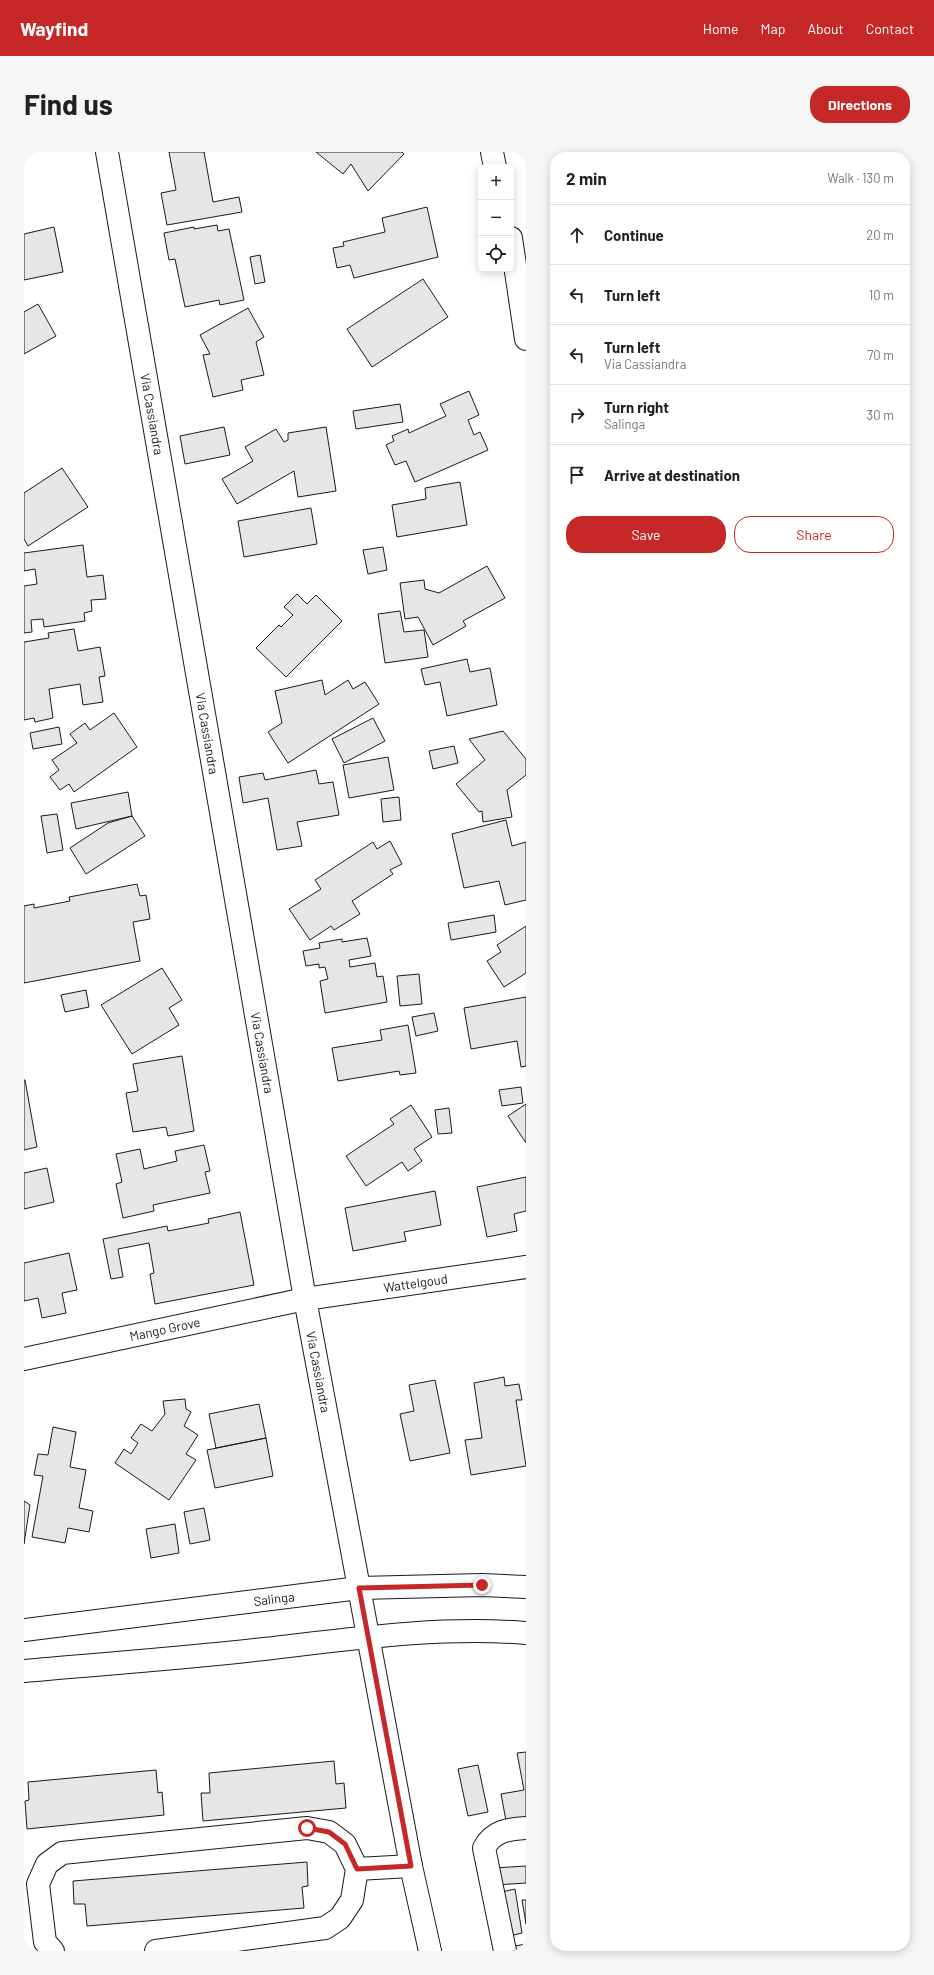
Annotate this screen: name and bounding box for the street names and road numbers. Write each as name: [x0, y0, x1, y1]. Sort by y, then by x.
street label: Via Cassiandra: [137, 372, 167, 456]
street label: Via Cassiandra: [192, 691, 222, 775]
street label: Via Cassiandra: [248, 1011, 277, 1095]
street label: Wattelgoud: [382, 1270, 449, 1296]
street label: Mango Grove: [128, 1314, 202, 1344]
street label: Via Cassiandra: [303, 1330, 334, 1414]
street label: Salinga: [253, 1588, 295, 1609]

